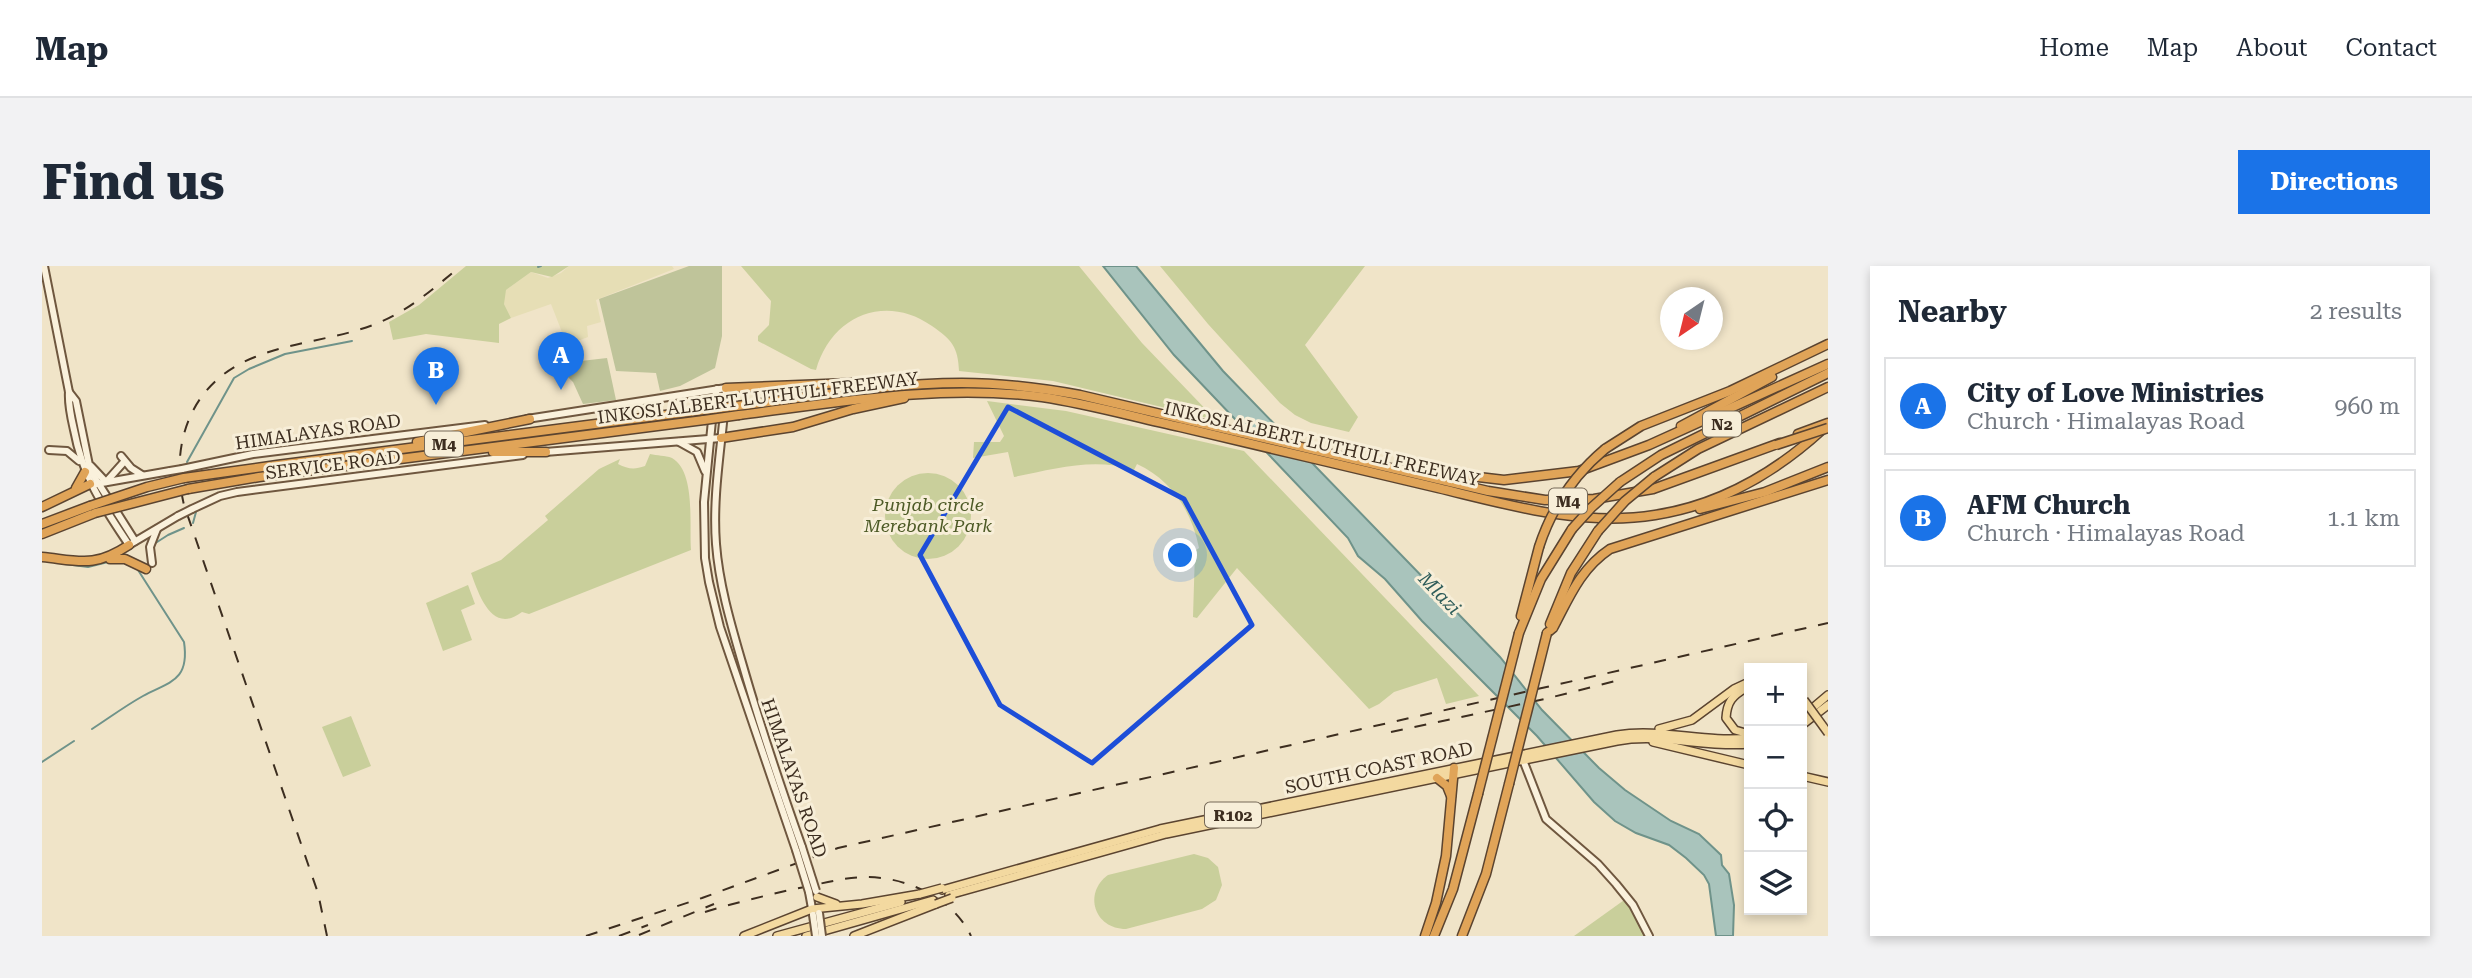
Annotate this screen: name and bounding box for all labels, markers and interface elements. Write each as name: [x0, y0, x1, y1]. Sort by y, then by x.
text: Map: [35, 29, 109, 68]
text: Home: [2039, 34, 2109, 62]
text: Map: [2147, 34, 2198, 62]
text: About: [2236, 34, 2307, 62]
text: Contact: [2345, 34, 2437, 62]
button: Directions: [2238, 150, 2430, 214]
text: Find us: [42, 154, 225, 211]
north arrow: [1660, 287, 1723, 350]
text: Nearby: [1898, 294, 2007, 329]
text: 2 results: [2310, 298, 2402, 325]
pin: A: [538, 332, 584, 390]
pin: B: [413, 347, 459, 405]
street label: INKOSI ALBERT LUTHULI FREEWAY: [596, 367, 920, 428]
text: City of Love Ministries: [1967, 378, 2264, 408]
text: A: [1915, 393, 1931, 420]
text: 960 m: [2335, 393, 2400, 420]
street label: INKOSI ALBERT LUTHULI FREEWAY: [1162, 397, 1483, 490]
text: Church · Himalayas Road: [1967, 408, 2245, 435]
street label: HIMALAYAS ROAD: [234, 409, 402, 454]
road number: N2: [1703, 412, 1741, 436]
road number: M4: [425, 432, 463, 456]
street label: SERVICE ROAD: [264, 446, 402, 483]
road number: M4: [1549, 488, 1587, 513]
text: AFM Church: [1967, 490, 2130, 520]
park label: Punjab circle Merebank Park: [863, 494, 992, 536]
text: B: [1915, 505, 1931, 532]
text: 1.1 km: [2327, 505, 2400, 532]
text: Church · Himalayas Road: [1967, 520, 2245, 547]
your location: [1163, 538, 1197, 572]
water label: Mlazi: [1413, 566, 1466, 620]
map controls: [1744, 663, 1807, 915]
button: +: [1744, 663, 1807, 726]
street label: HIMALAYAS ROAD: [757, 695, 832, 860]
button: −: [1744, 726, 1807, 789]
street label: SOUTH COAST ROAD: [1283, 737, 1475, 798]
button: locate: [1744, 789, 1807, 852]
road number: R102: [1205, 802, 1261, 828]
button: layers: [1744, 852, 1807, 915]

